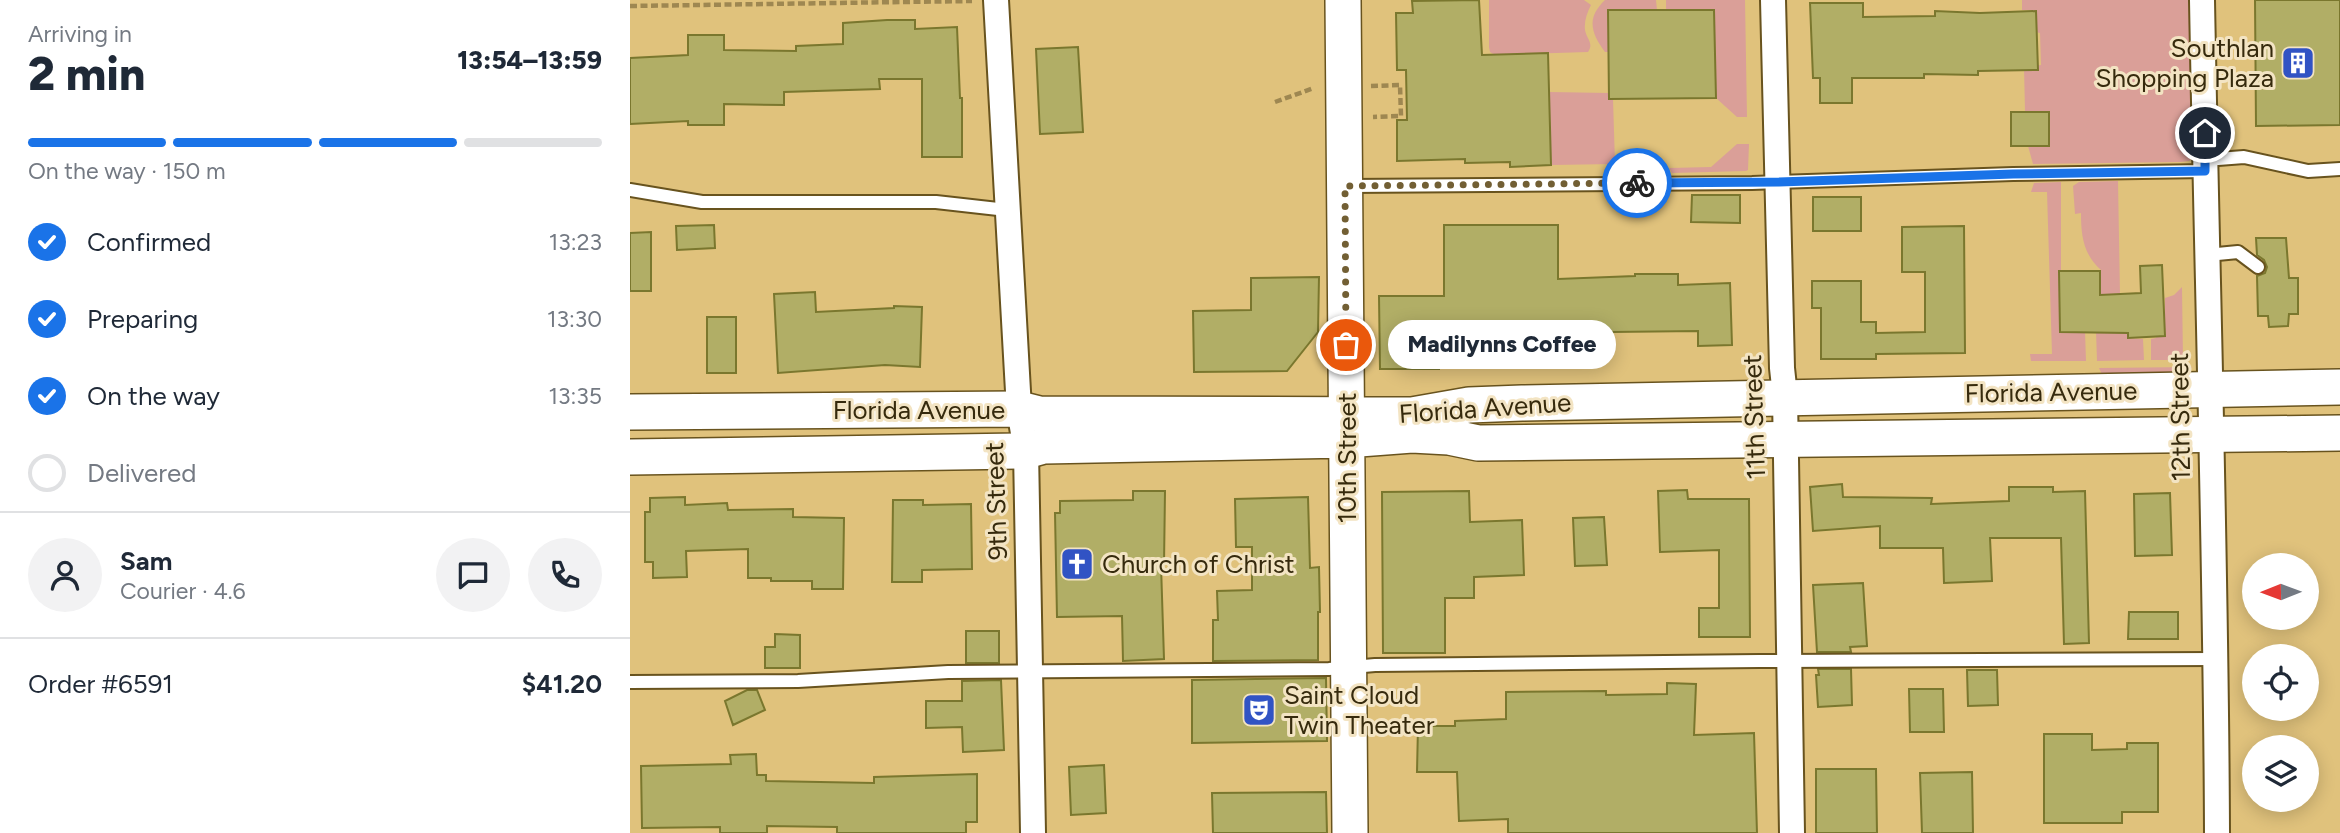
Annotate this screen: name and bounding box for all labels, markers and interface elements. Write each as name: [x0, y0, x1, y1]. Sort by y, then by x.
text: Arriving in: [28, 20, 132, 48]
place label: Southlan Shopping Plaza: [2095, 32, 2274, 94]
text: 13:54–13:59: [457, 44, 602, 76]
building icon: Southlan Shopping Plaza: [2279, 44, 2317, 82]
text: 2 min: [28, 46, 145, 102]
pin: [2175, 103, 2235, 163]
icon: home: [2186, 114, 2224, 152]
courier: [1602, 148, 1672, 218]
text: On the way · 150 m: [28, 157, 225, 185]
icon: bike: [1618, 164, 1656, 202]
icon: check: [28, 223, 66, 261]
text: Confirmed: [87, 226, 211, 258]
text: 13:23: [549, 228, 602, 256]
icon: check: [28, 300, 66, 338]
text: Preparing: [87, 303, 198, 335]
text: 13:30: [547, 305, 602, 333]
pin: [1316, 315, 1376, 375]
callout: Madilynns Coffee: [1388, 320, 1616, 370]
icon: bag: [1327, 326, 1365, 364]
text: Madilynns Coffee: [1408, 330, 1596, 358]
street label: 12th Street: [2163, 352, 2197, 482]
street label: 11th Street: [1736, 354, 1772, 480]
street label: Florida Avenue: [1964, 374, 2138, 410]
icon: check: [28, 377, 66, 415]
text: On the way: [87, 380, 220, 412]
text: 13:35: [548, 382, 602, 410]
street label: Florida Avenue: [1398, 386, 1572, 430]
street label: 10th Street: [1331, 392, 1363, 523]
street label: Florida Avenue: [833, 394, 1005, 426]
street label: 9th Street: [978, 441, 1014, 561]
text: Delivered: [87, 457, 196, 489]
button: person: [28, 538, 102, 612]
button: chat: [436, 538, 510, 612]
button: phone: [528, 538, 602, 612]
text: Sam: [120, 545, 172, 577]
church icon: Church of Christ: [1058, 545, 1096, 583]
place label: Church of Christ: [1102, 548, 1295, 580]
north arrow: [2242, 553, 2319, 630]
map controls: [2242, 553, 2319, 812]
text: Courier · 4.6: [120, 577, 246, 605]
button: locate: [2242, 644, 2319, 721]
text: Order #6591: [28, 668, 173, 700]
text: $41.20: [522, 668, 602, 700]
place label: Saint Cloud Twin Theater: [1284, 679, 1435, 741]
theatre icon: Saint Cloud Twin Theater: [1240, 691, 1278, 729]
button: layers: [2242, 735, 2319, 812]

